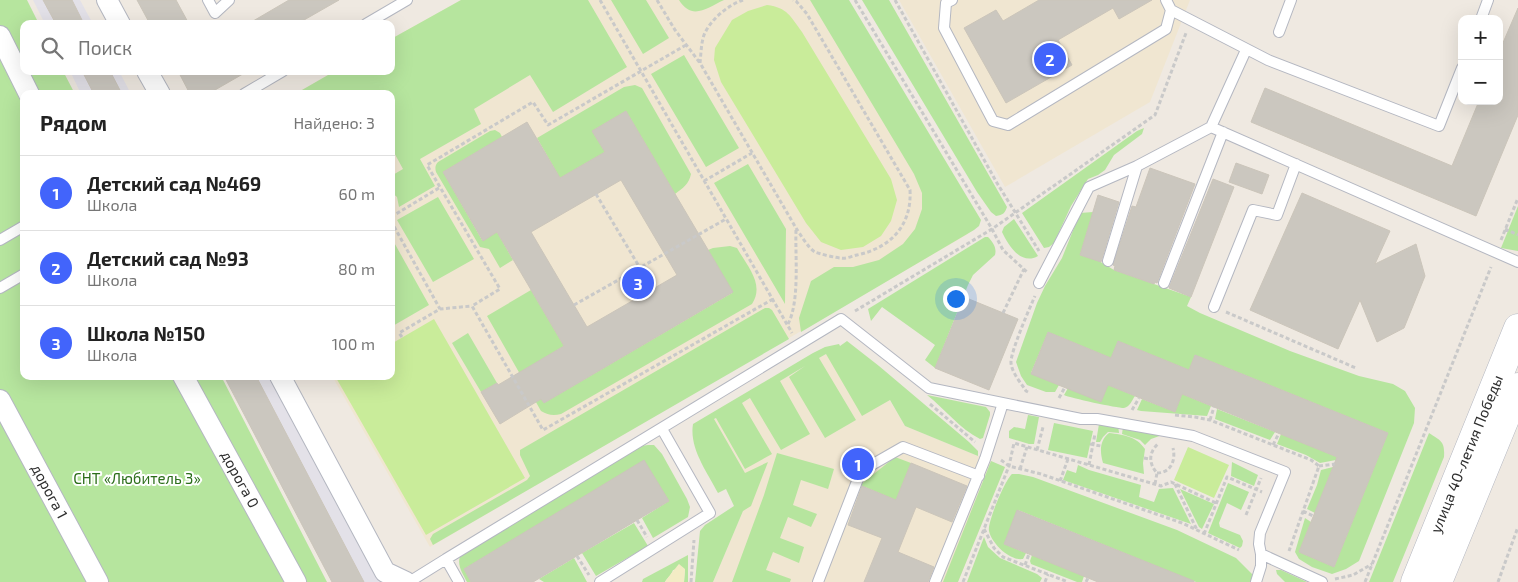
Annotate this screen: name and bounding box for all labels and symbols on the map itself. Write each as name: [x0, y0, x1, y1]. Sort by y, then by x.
pin: 2: [1034, 40, 1066, 78]
pin: 3: [622, 264, 654, 302]
your location: [943, 286, 969, 312]
street label: улица 40-летия Победы: [1426, 372, 1506, 536]
pin: 1: [842, 445, 874, 483]
street label: дорога 0: [218, 447, 263, 511]
street label: дорога 1: [28, 461, 72, 521]
park label: СНТ «Любитель 3»: [73, 469, 201, 487]

